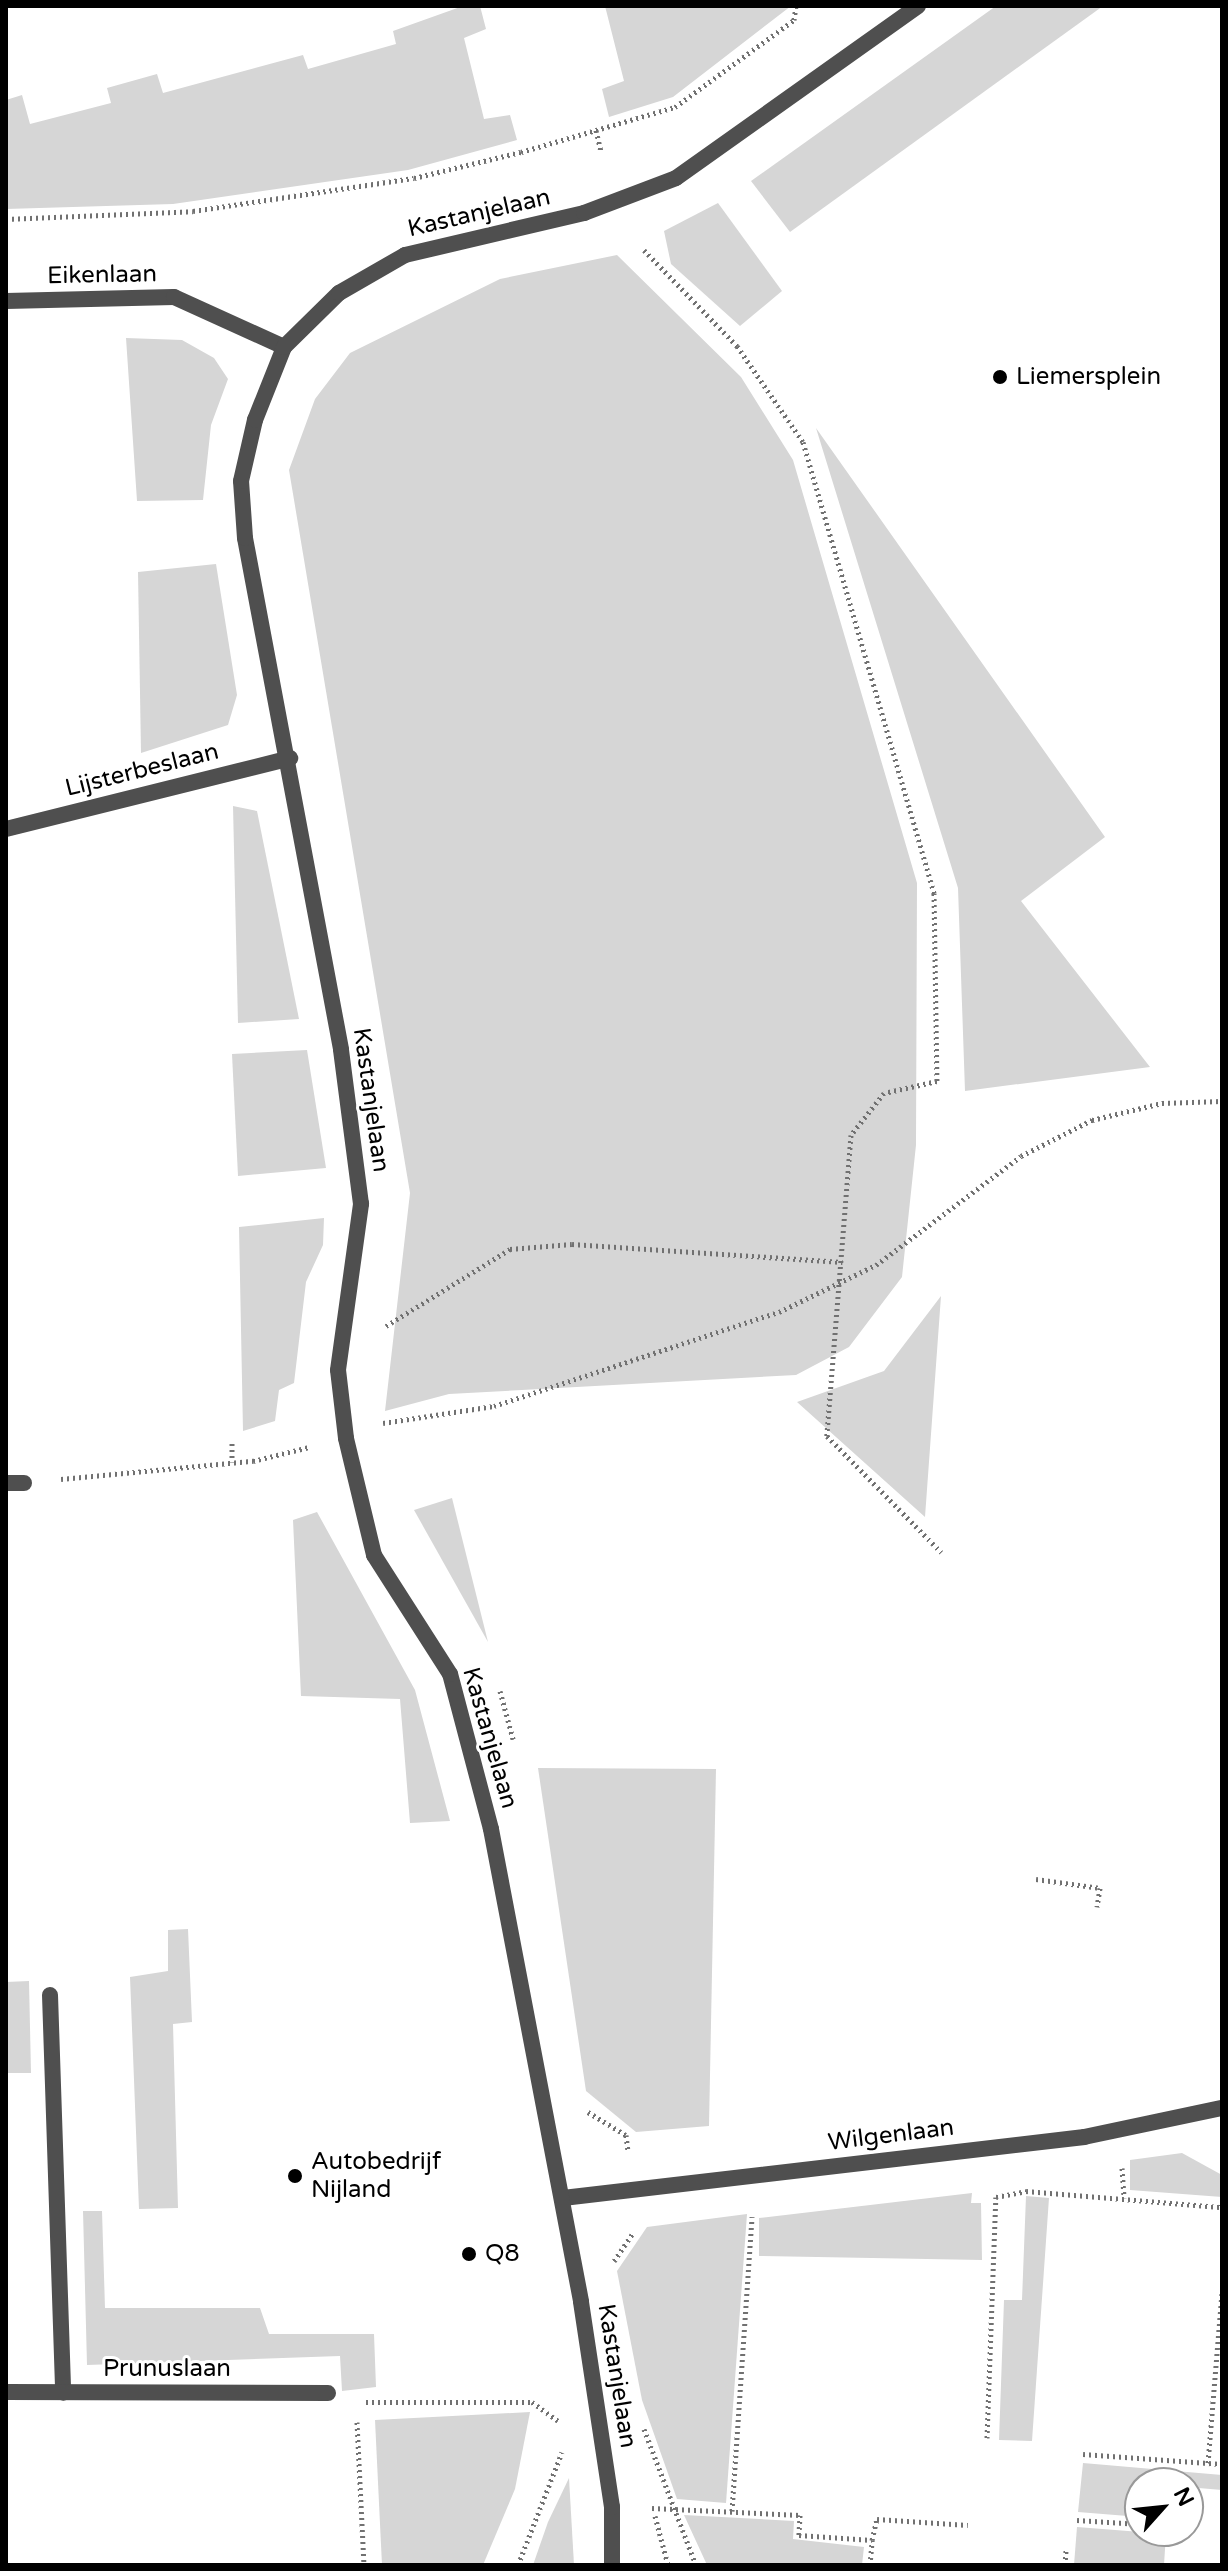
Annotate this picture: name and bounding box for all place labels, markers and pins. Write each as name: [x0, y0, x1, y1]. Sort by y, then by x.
place label: Liemersplein: [1016, 363, 1161, 391]
marker: Liemersplein: [991, 368, 1009, 386]
place label: Autobedrijf Nijland: [311, 2148, 441, 2204]
marker: Autobedrijf Nijland: [286, 2167, 304, 2185]
place label: Q8: [485, 2240, 520, 2268]
marker: Q8: [460, 2245, 478, 2263]

